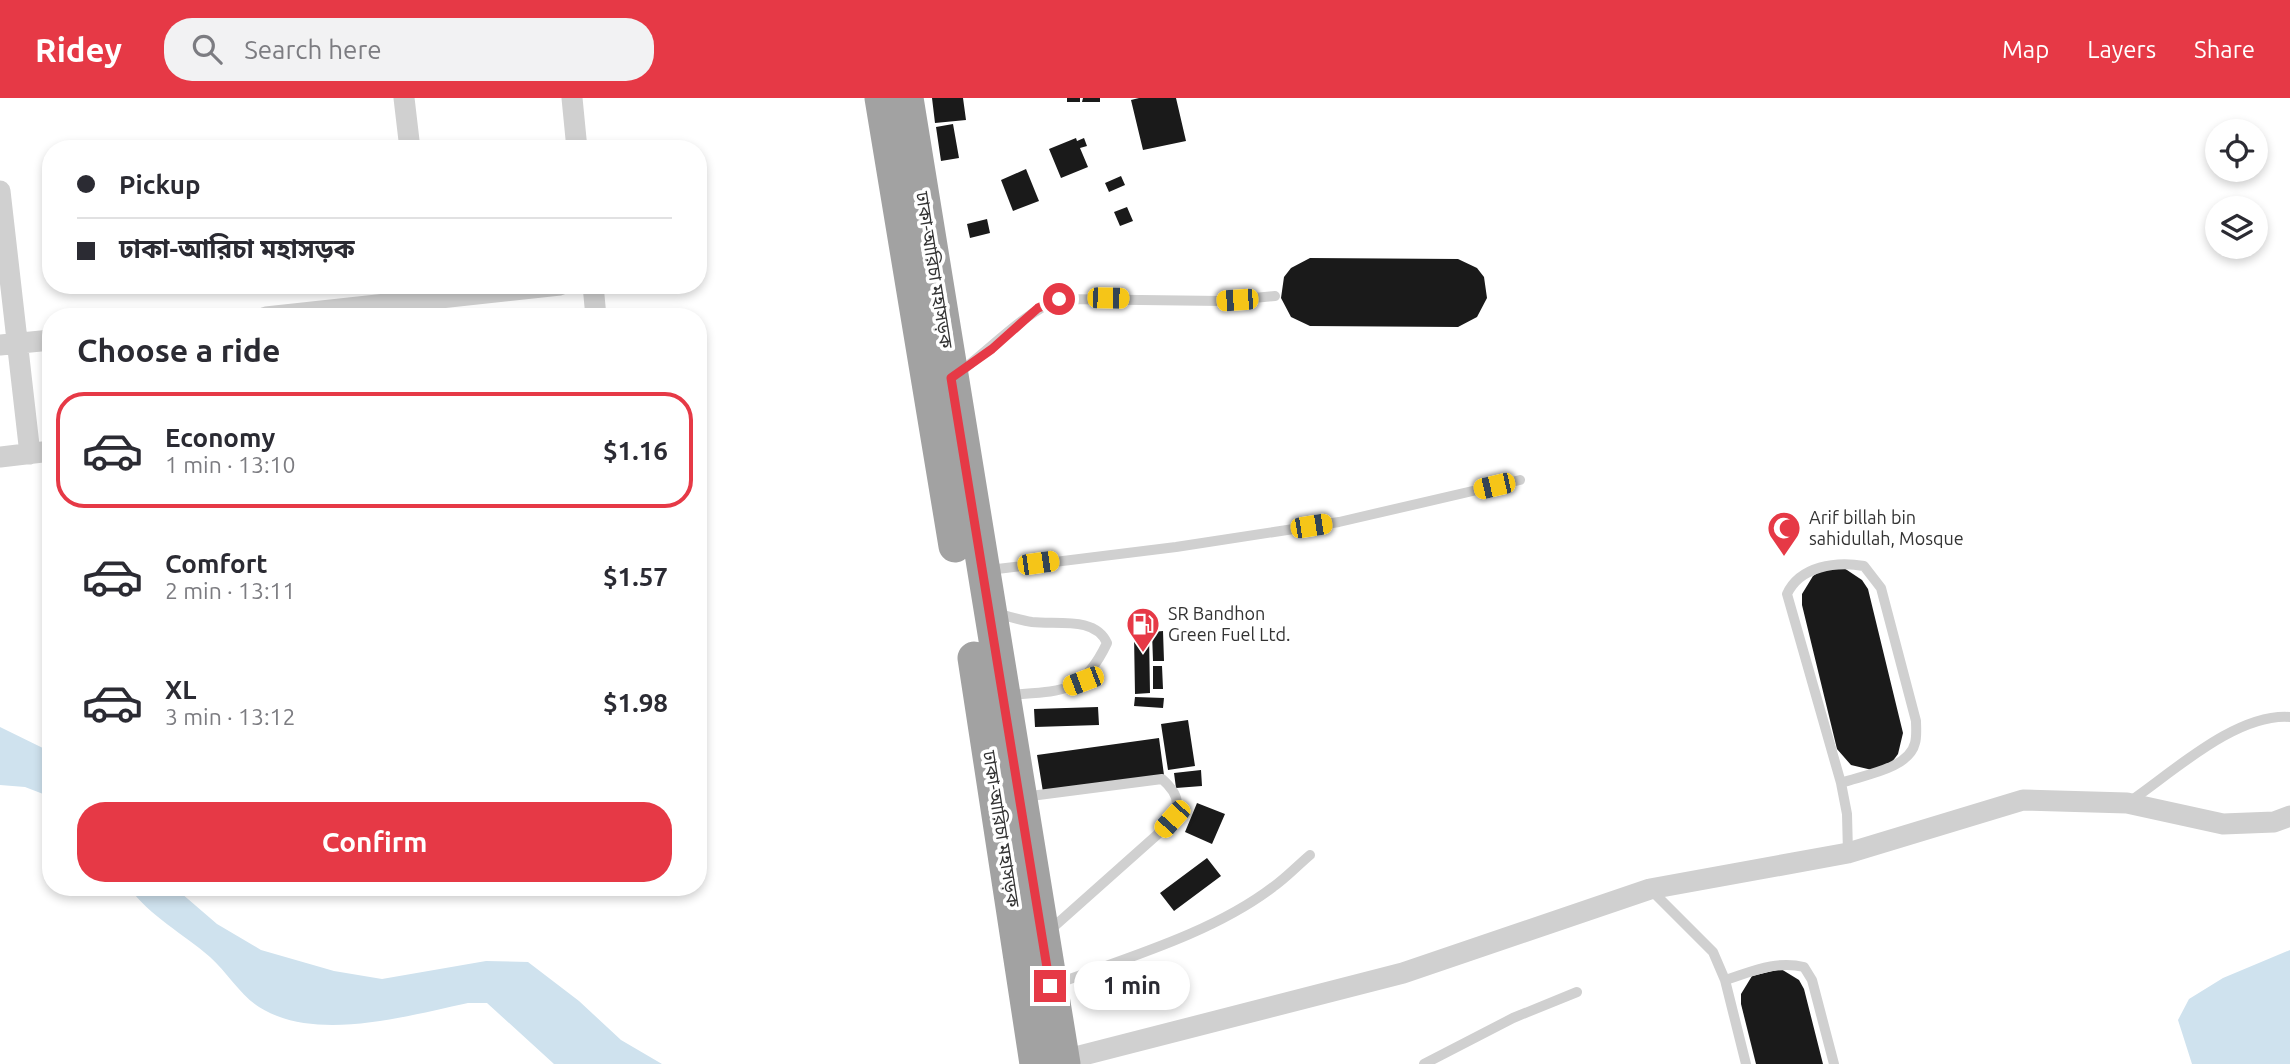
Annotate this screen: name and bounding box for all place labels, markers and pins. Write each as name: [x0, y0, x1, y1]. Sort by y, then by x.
place label: Arif billah bin sahidullah, Mosque: [1809, 507, 1964, 548]
mosque icon: Arif billah bin sahidullah, Mosque: [1765, 509, 1803, 558]
place label: SR Bandhon Green Fuel Ltd.: [1168, 603, 1290, 644]
fuel station icon: SR Bandhon Green Fuel Ltd.: [1124, 605, 1162, 654]

